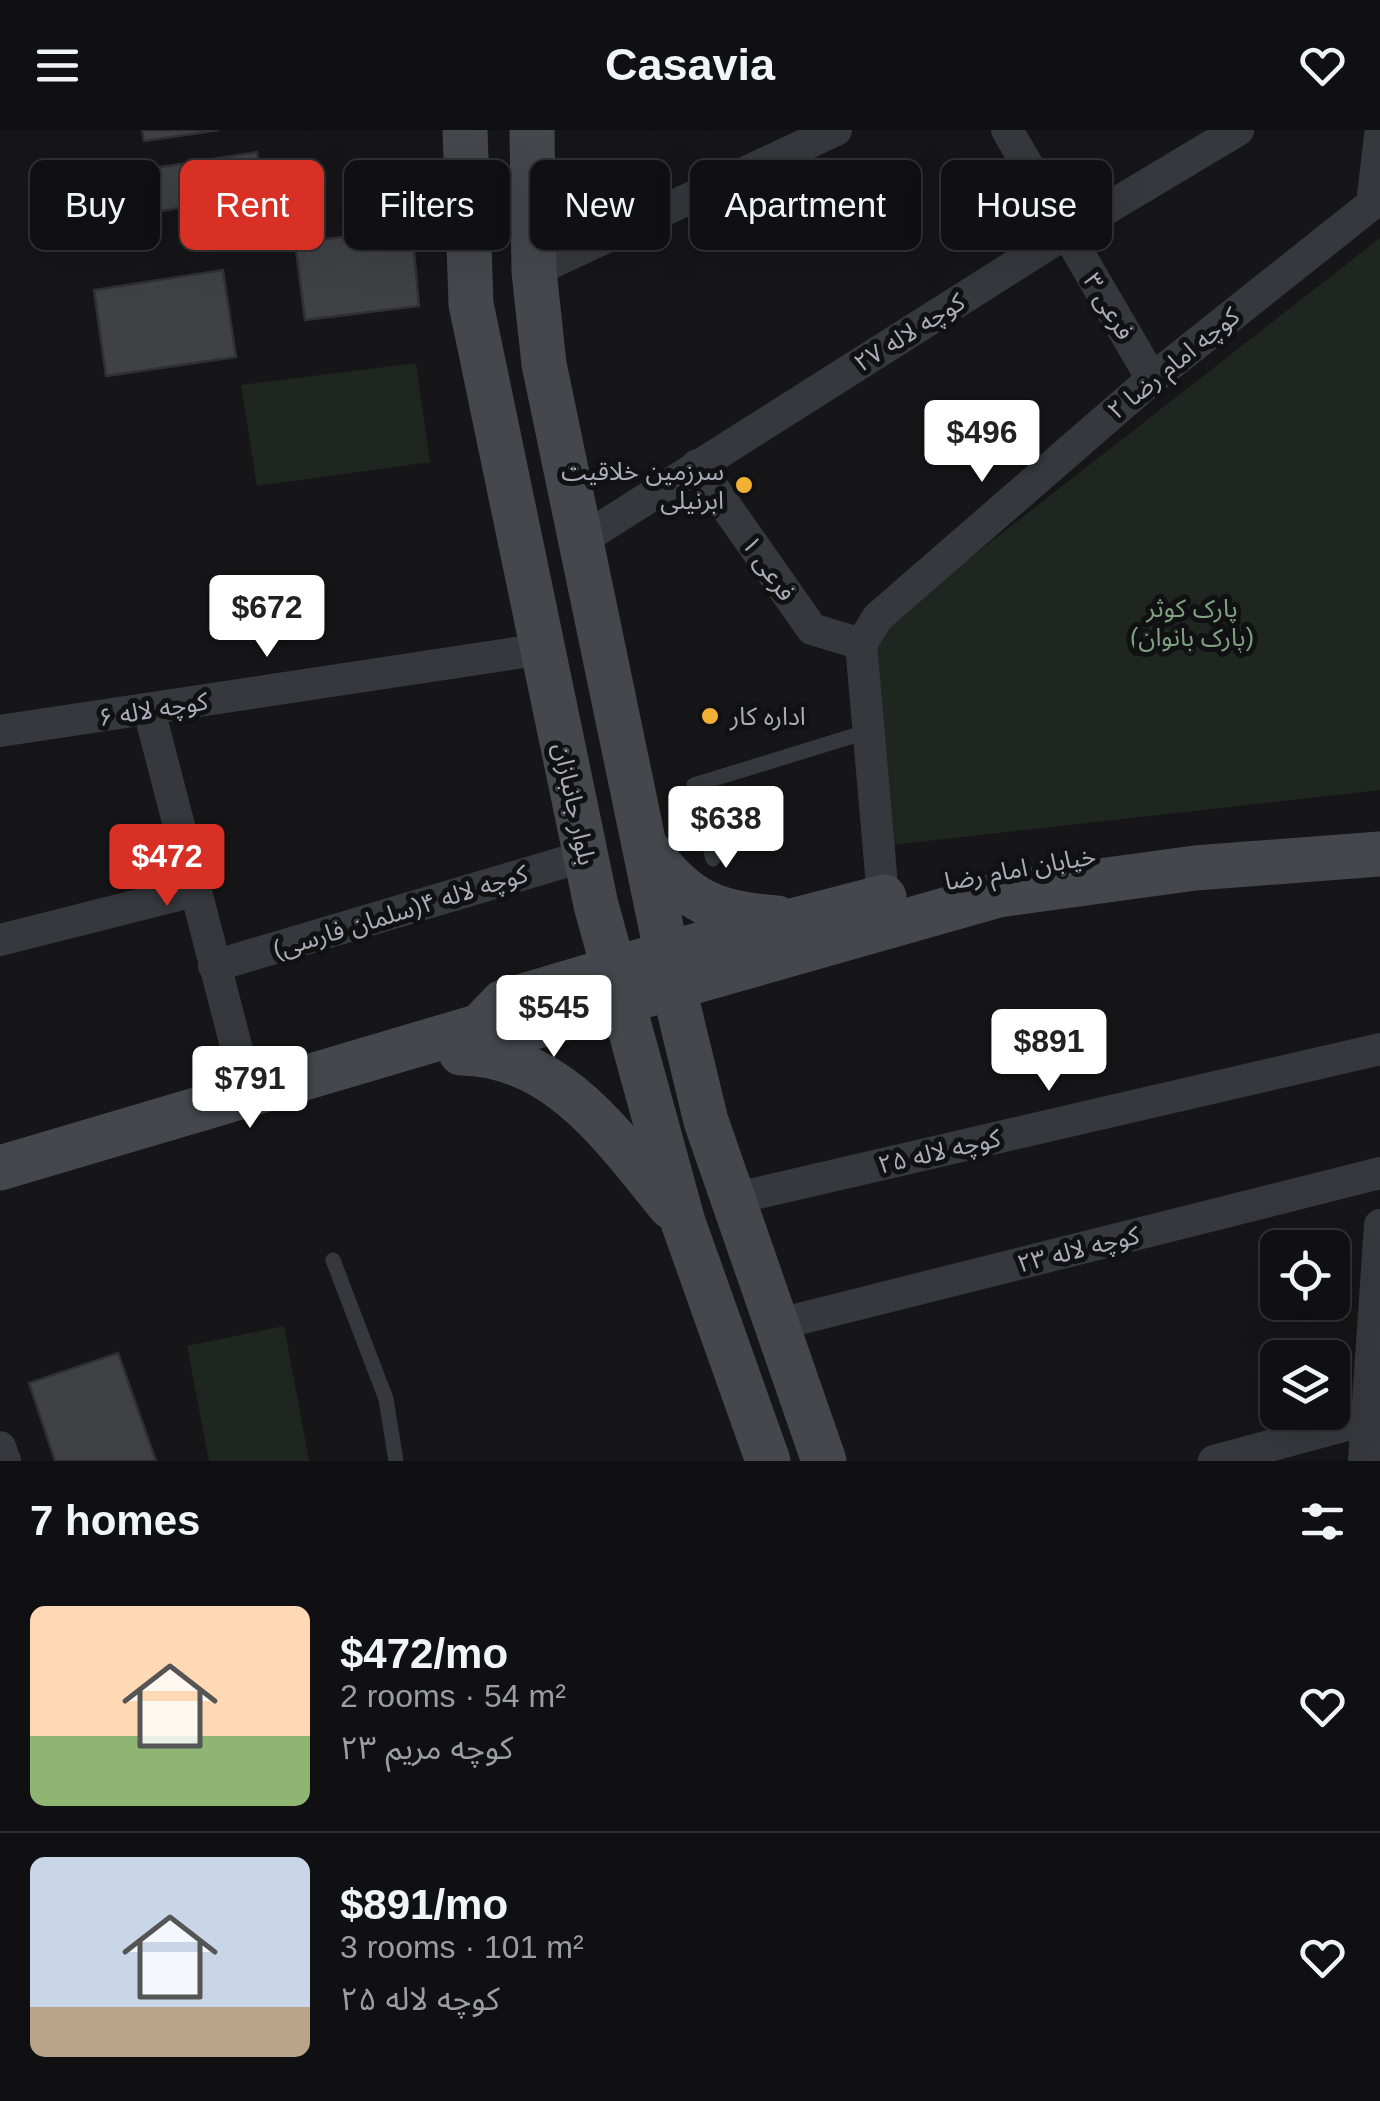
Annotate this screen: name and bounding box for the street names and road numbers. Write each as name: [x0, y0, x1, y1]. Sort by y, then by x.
street label: فرعی ۳: [1077, 268, 1140, 345]
street label: کوچه لاله ۲۷: [849, 287, 971, 379]
street label: کوچه امام رضا ۲: [1102, 301, 1249, 429]
street label: فرعی ۱: [736, 530, 801, 606]
street label: کوچه لاله ۶: [96, 686, 211, 734]
street label: بلوار جانبازان: [547, 740, 602, 868]
street label: خیابان امام رضا: [942, 841, 1099, 901]
street label: کوچه لاله ۴(سلمان فارسی): [269, 859, 532, 965]
street label: کوچه لاله ۲۵: [875, 1123, 1004, 1181]
street label: کوچه لاله ۲۳: [1014, 1220, 1143, 1280]

